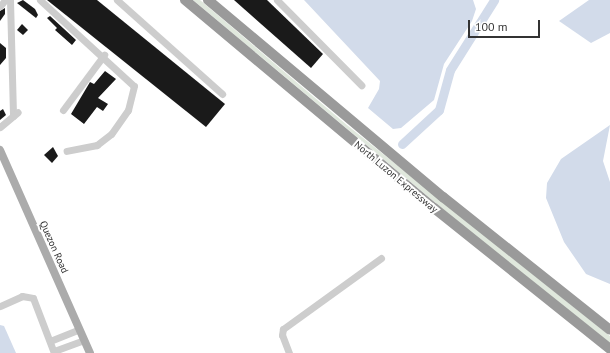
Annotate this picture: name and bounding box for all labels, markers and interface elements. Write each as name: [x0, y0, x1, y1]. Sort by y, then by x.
scale bar: [470, 12, 542, 38]
text: 100 m: [475, 19, 508, 34]
street label: North Luzon Expressway: [352, 139, 440, 215]
street label: Quezon Road: [37, 219, 71, 275]

